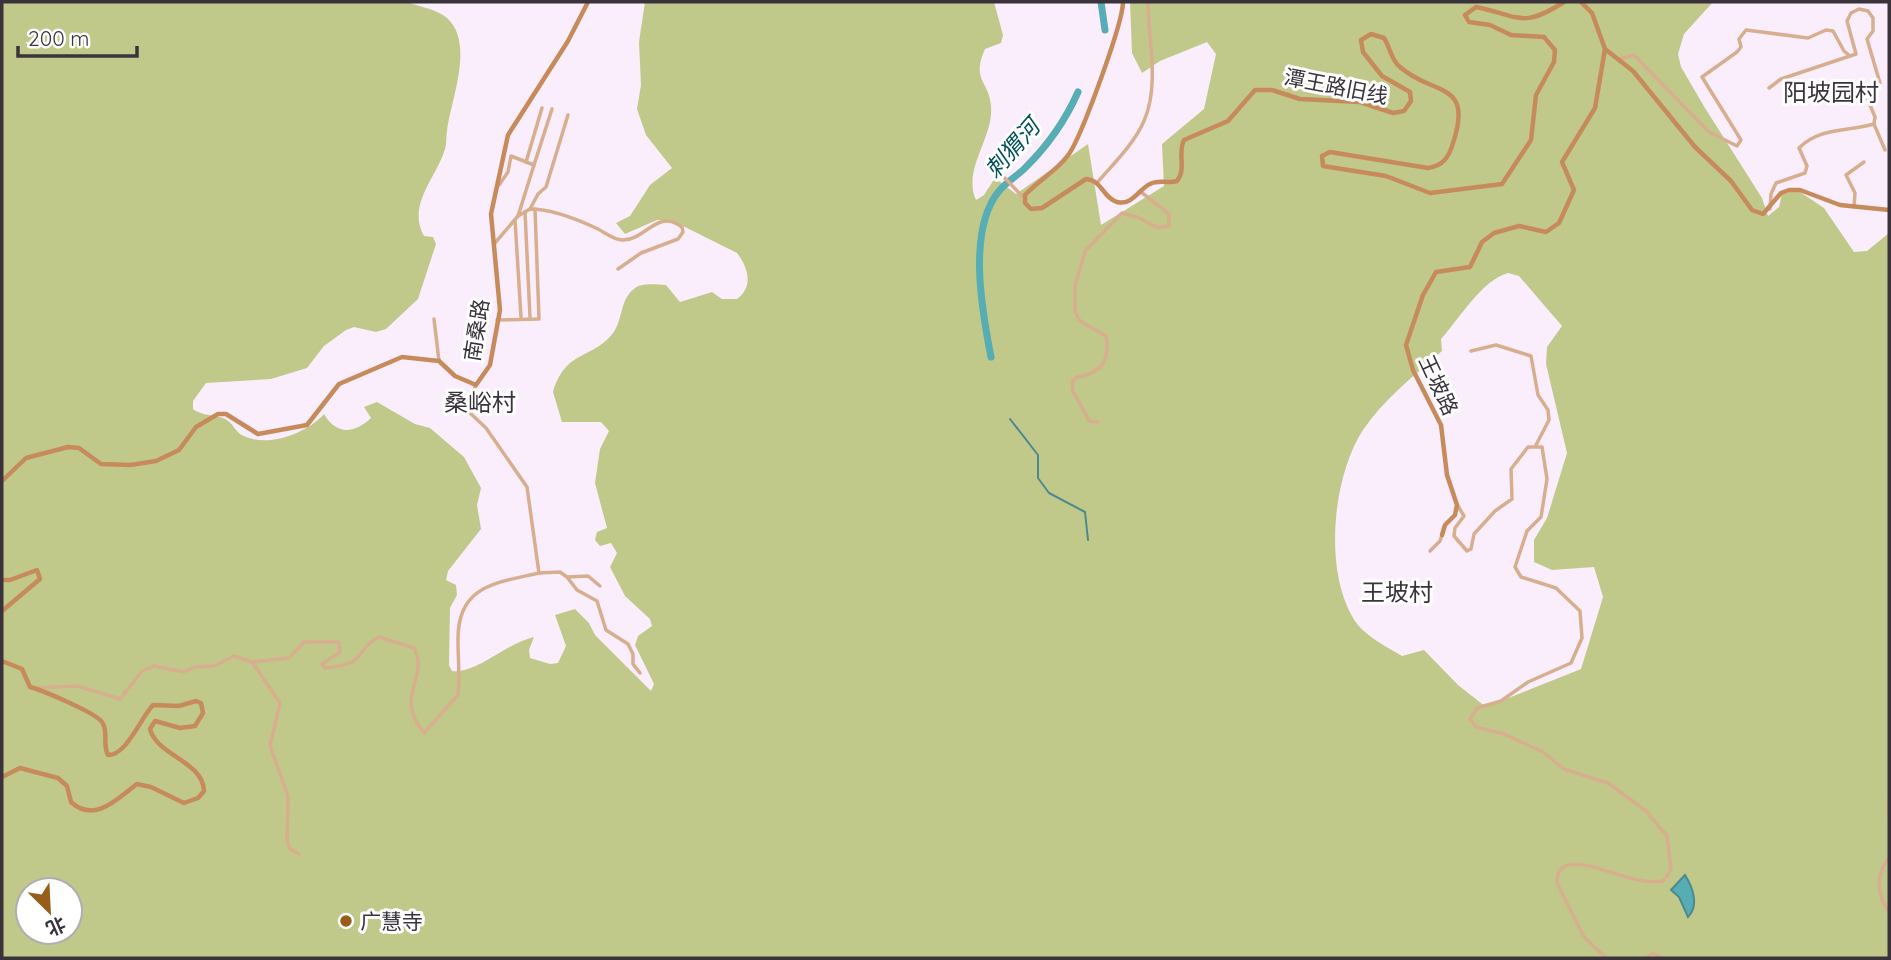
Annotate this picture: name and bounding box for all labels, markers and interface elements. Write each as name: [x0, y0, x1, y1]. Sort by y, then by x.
scale bar: [18, 14, 136, 58]
text: 200 m: [28, 25, 90, 51]
street label: 潭王路旧线: [1282, 63, 1390, 109]
district label: 阳坡园村: [1783, 77, 1879, 107]
water label: 刺猬河: [978, 109, 1048, 184]
street label: 南桑路: [458, 297, 494, 363]
street label: 王坡路: [1414, 351, 1464, 419]
district label: 桑峪村: [444, 387, 516, 417]
district label: 王坡村: [1361, 577, 1433, 607]
north arrow: [14, 876, 84, 946]
place label: 广慧寺: [360, 908, 423, 934]
text: 北: [42, 912, 69, 941]
marker: 广慧寺: [338, 913, 354, 929]

